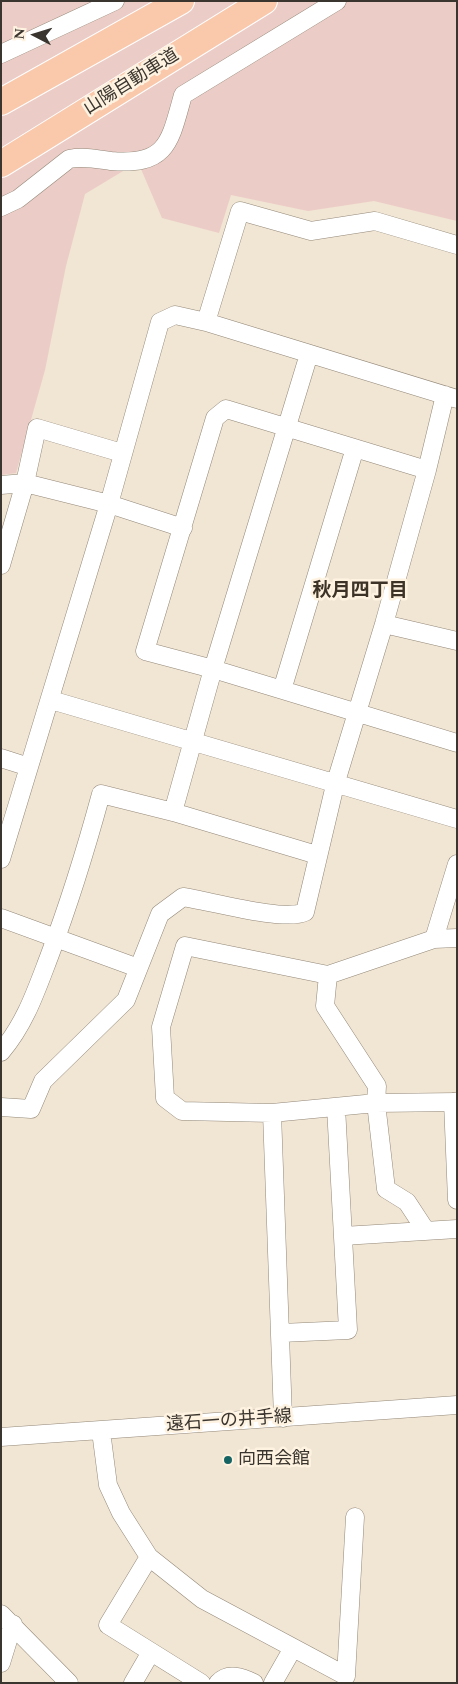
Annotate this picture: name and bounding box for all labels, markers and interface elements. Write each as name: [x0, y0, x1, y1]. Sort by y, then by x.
north arrow: [10, 10, 60, 60]
text: N: [9, 27, 31, 40]
street label: 山陽自動車道: [80, 45, 184, 121]
district label: 秋月四丁目: [313, 581, 407, 603]
street label: 遠石一の井手線: [165, 1407, 293, 1437]
place label: 向西会館: [238, 1449, 310, 1471]
marker: 向西会館: [222, 1454, 234, 1466]

